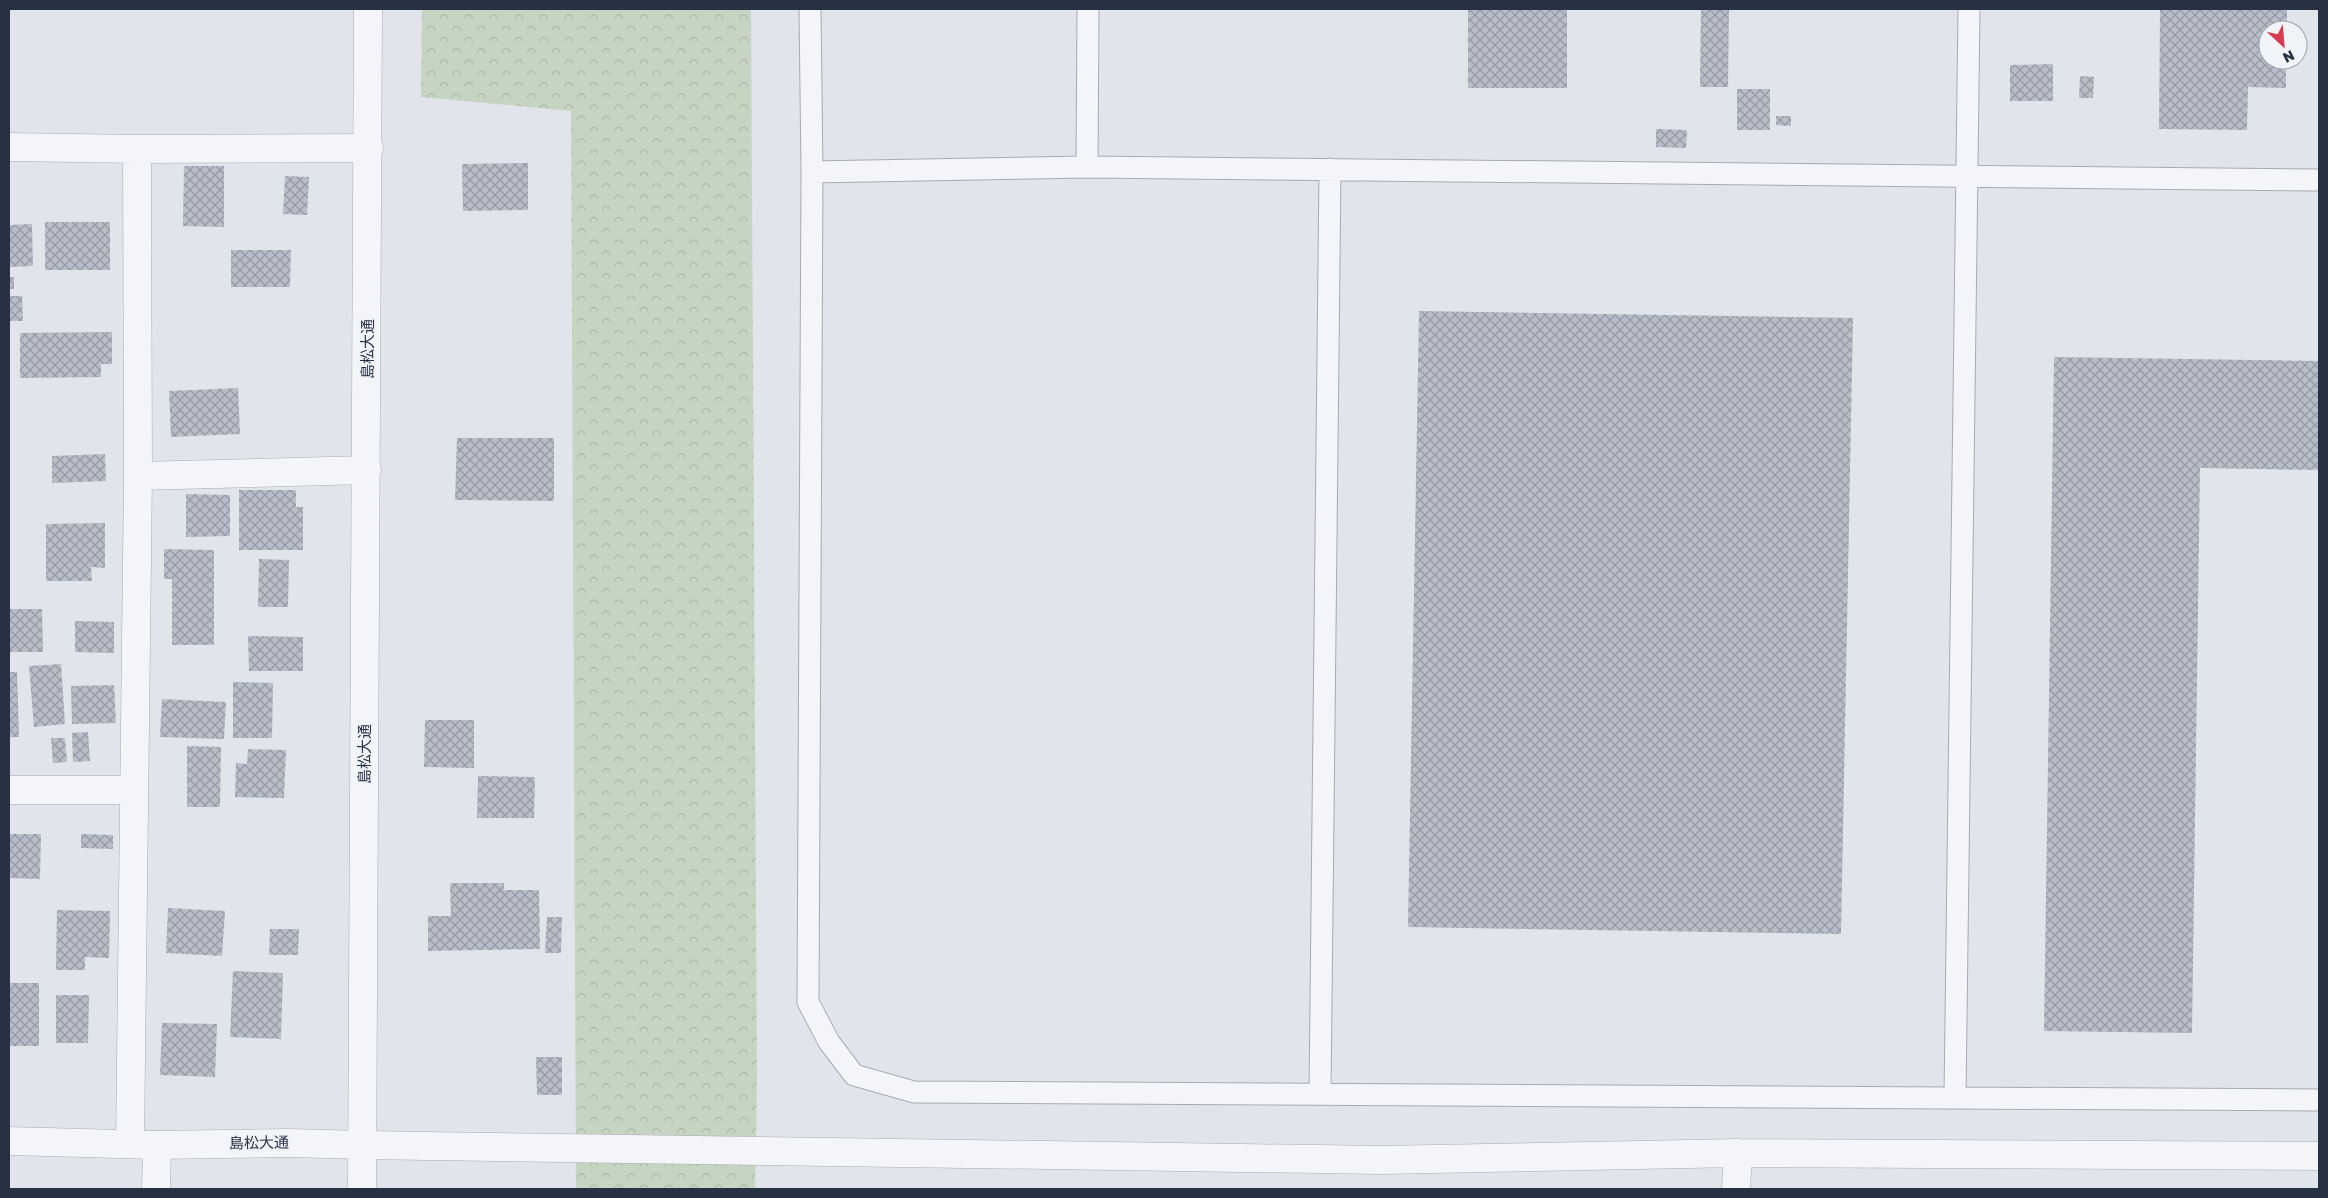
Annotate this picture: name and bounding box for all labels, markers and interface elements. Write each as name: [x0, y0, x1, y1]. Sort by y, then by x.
north arrow: [2258, 20, 2308, 70]
text: N: [2280, 47, 2297, 67]
street label: 島松大通: [358, 319, 376, 379]
street label: 島松大通: [355, 724, 373, 784]
street label: 島松大通: [229, 1132, 289, 1152]

